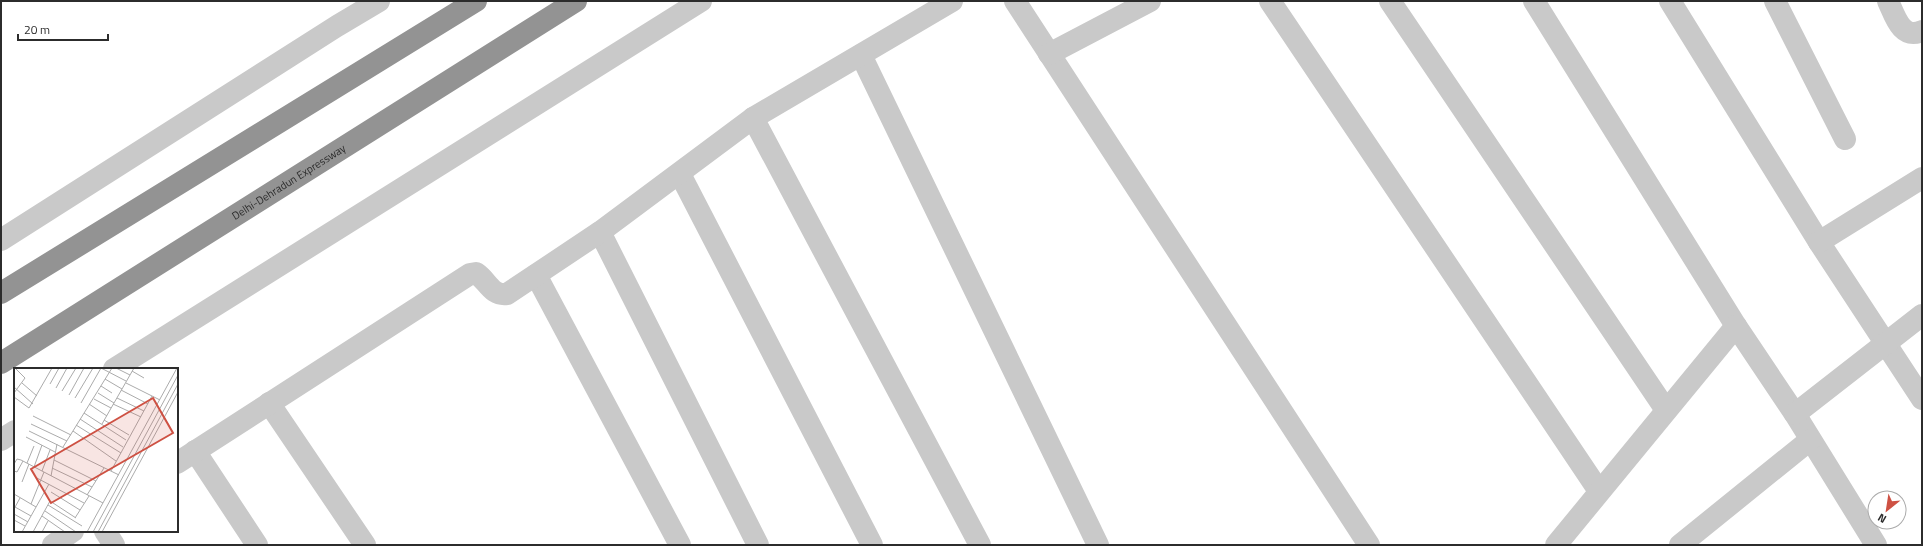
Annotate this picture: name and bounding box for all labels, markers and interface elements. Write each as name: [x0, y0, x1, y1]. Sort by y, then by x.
scale bar: [18, 16, 108, 42]
text: 20 m: [24, 20, 50, 39]
street label: Delhi-Dehradun Expressway: [229, 140, 349, 224]
inset map: [14, 368, 178, 532]
north arrow: [1867, 490, 1907, 530]
text: N: [1875, 510, 1889, 527]

